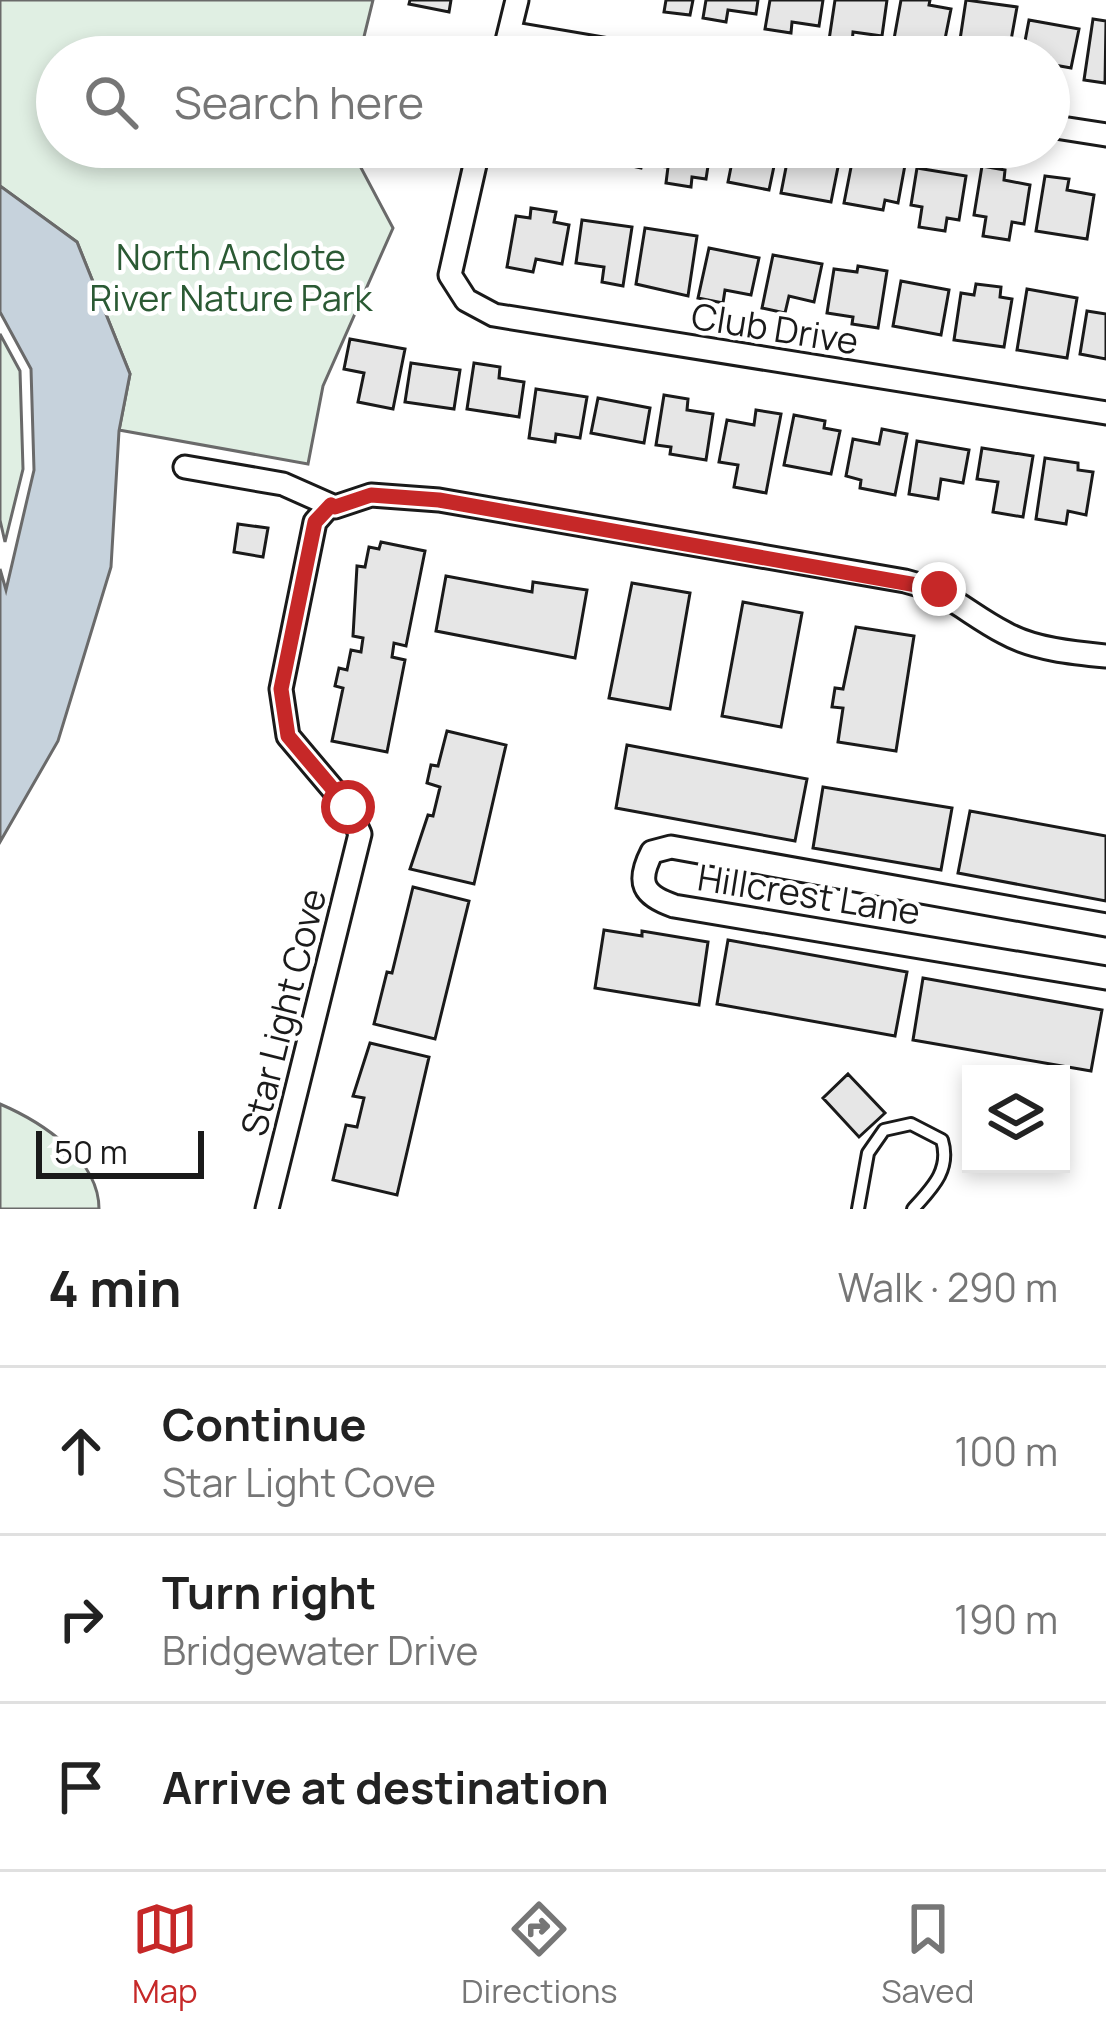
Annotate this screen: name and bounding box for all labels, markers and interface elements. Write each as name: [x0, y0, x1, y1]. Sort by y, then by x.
search box: [36, 36, 1070, 168]
icon: search: [78, 69, 144, 135]
text: Search here: [174, 71, 424, 133]
park label: North Anclote River Nature Park: [90, 232, 374, 322]
street label: Club Drive: [688, 291, 862, 365]
route end: [912, 562, 966, 616]
route start: [321, 780, 375, 834]
street label: Hillcrest Lane: [694, 852, 924, 936]
street label: Star Light Cove: [229, 883, 337, 1141]
map controls: [962, 1065, 1070, 1173]
button: layers: [962, 1065, 1070, 1173]
scale bar: [36, 1125, 204, 1178]
text: 50 m: [54, 1129, 128, 1174]
text: 4 min: [48, 1253, 181, 1322]
text: Walk · 290 m: [838, 1260, 1058, 1314]
text: Continue: [162, 1393, 367, 1455]
icon: ahead: [48, 1418, 114, 1484]
text: 100 m: [954, 1424, 1058, 1478]
text: Star Light Cove: [162, 1455, 436, 1509]
text: Turn right: [162, 1561, 376, 1623]
icon: right: [48, 1586, 114, 1652]
text: 190 m: [954, 1592, 1058, 1646]
text: Bridgewater Drive: [162, 1623, 478, 1677]
icon: arrive: [48, 1754, 114, 1820]
text: Arrive at destination: [162, 1756, 609, 1818]
tab: Map: [132, 1896, 198, 2013]
tab: Directions: [461, 1896, 618, 2013]
tab: Saved: [881, 1896, 974, 2013]

